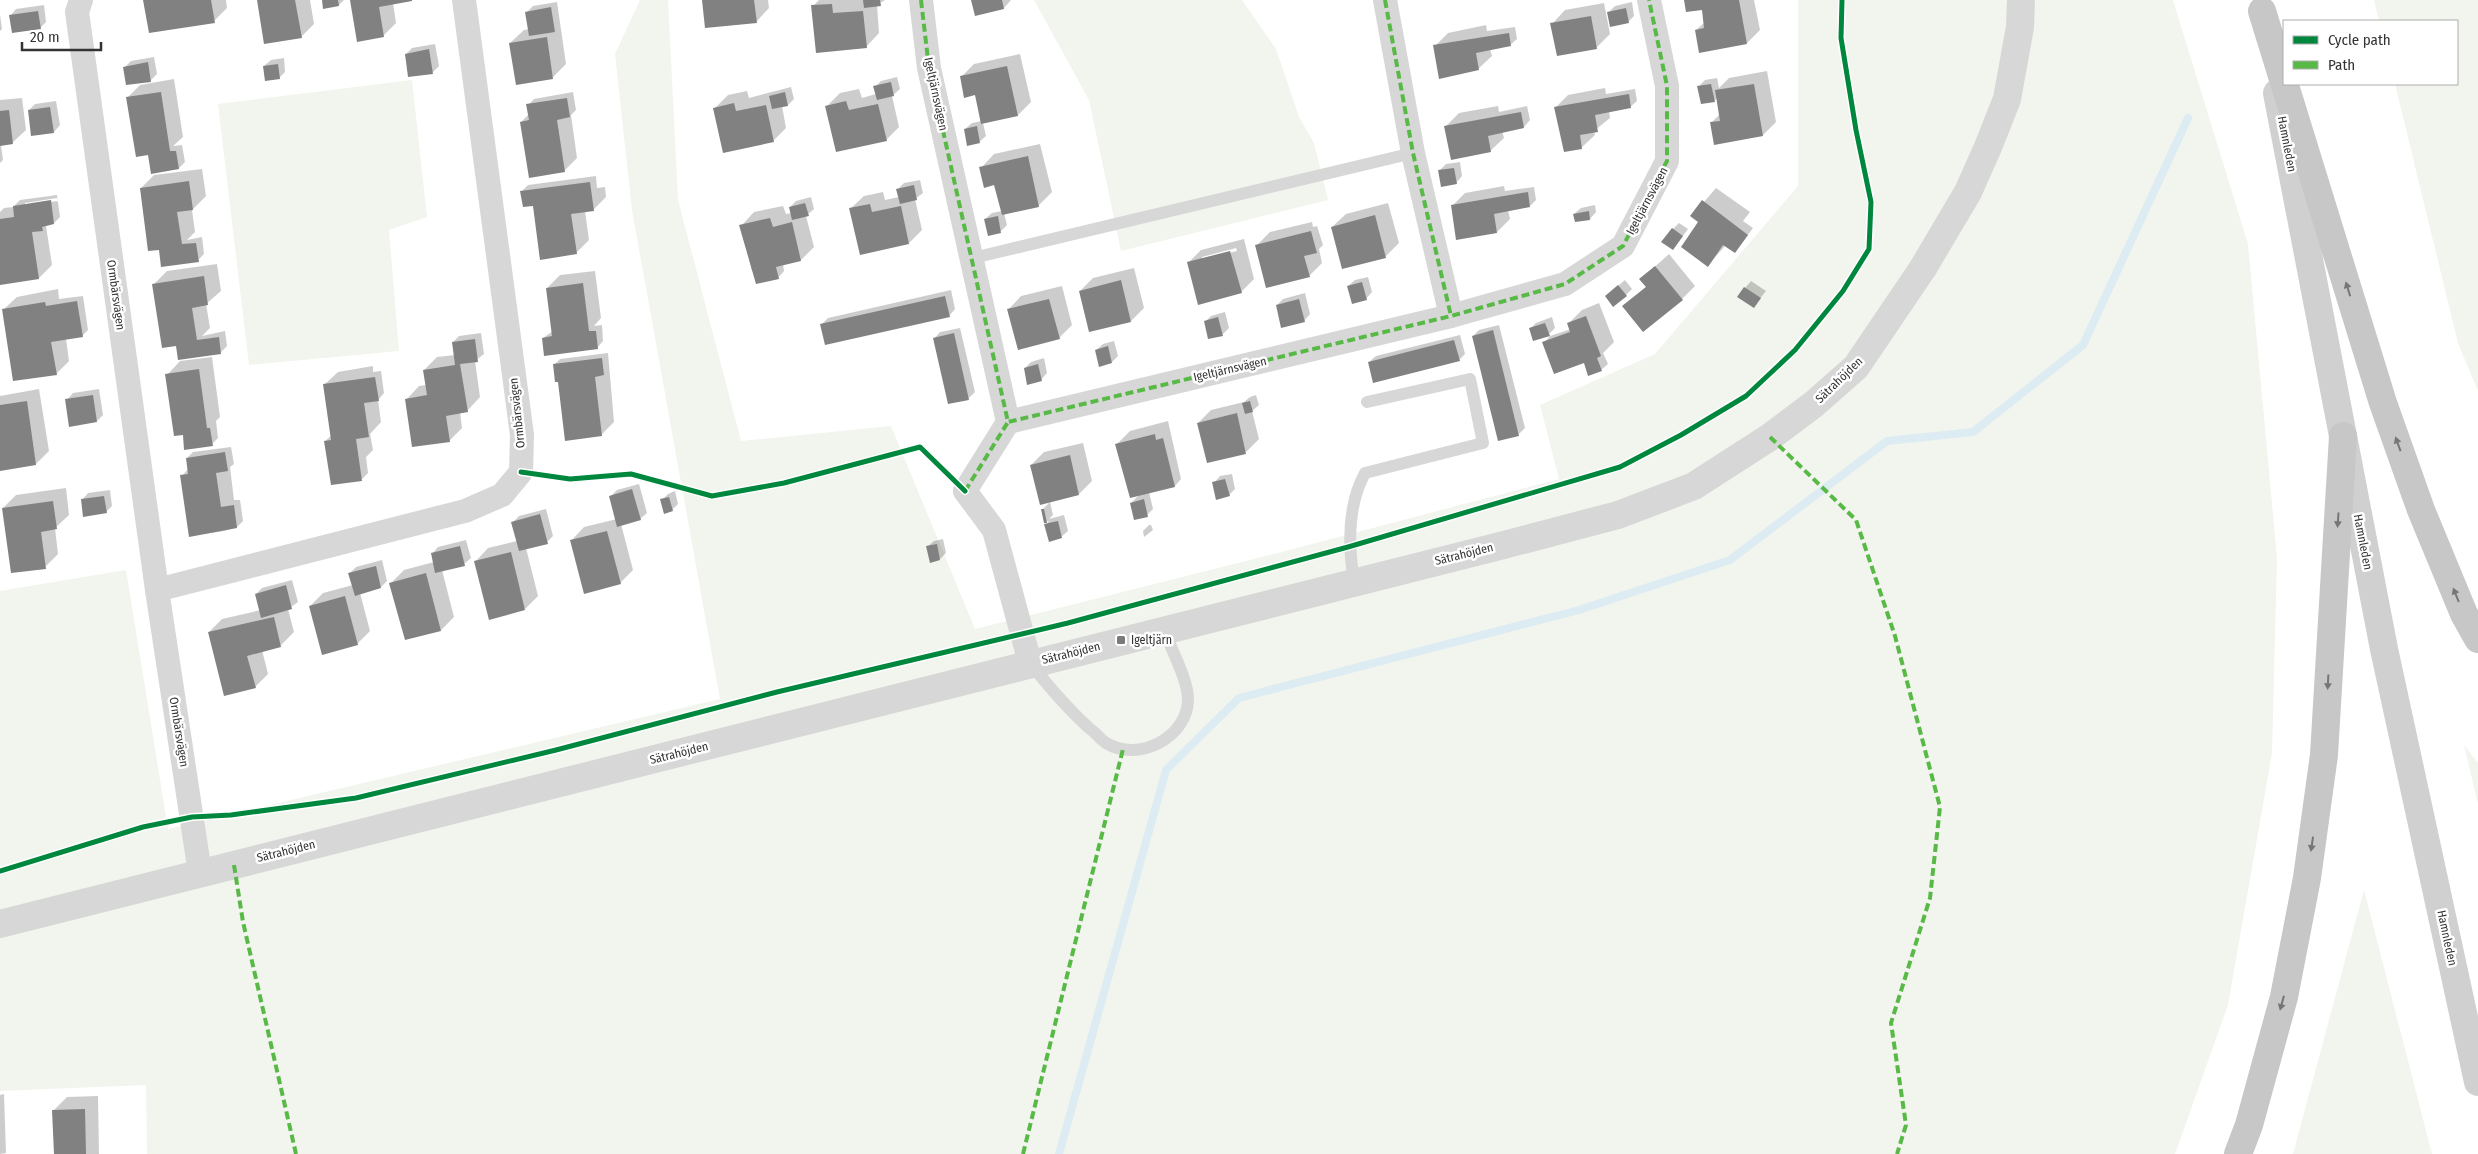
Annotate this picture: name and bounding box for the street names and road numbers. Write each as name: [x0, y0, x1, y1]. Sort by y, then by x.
street label: Igeltjärnsvägen: [921, 56, 951, 132]
street label: Hamnleden: [2275, 115, 2299, 173]
street label: Igeltjärnsvägen: [1623, 165, 1671, 237]
street label: Ormbärsvägen: [104, 259, 128, 331]
street label: Igeltjärnsvägen: [1192, 354, 1268, 384]
street label: Sätrahöjden: [1813, 354, 1865, 406]
street label: Ormbärsvägen: [506, 377, 528, 449]
street label: Hamnleden: [2351, 513, 2375, 571]
street label: Sätrahöjden: [1433, 540, 1495, 568]
street label: Sätrahöjden: [1040, 639, 1102, 667]
street label: Ormbärsvägen: [167, 696, 191, 768]
street label: Sätrahöjden: [648, 739, 710, 767]
street label: Sätrahöjden: [255, 837, 317, 865]
street label: Hamnleden: [2434, 909, 2460, 967]

